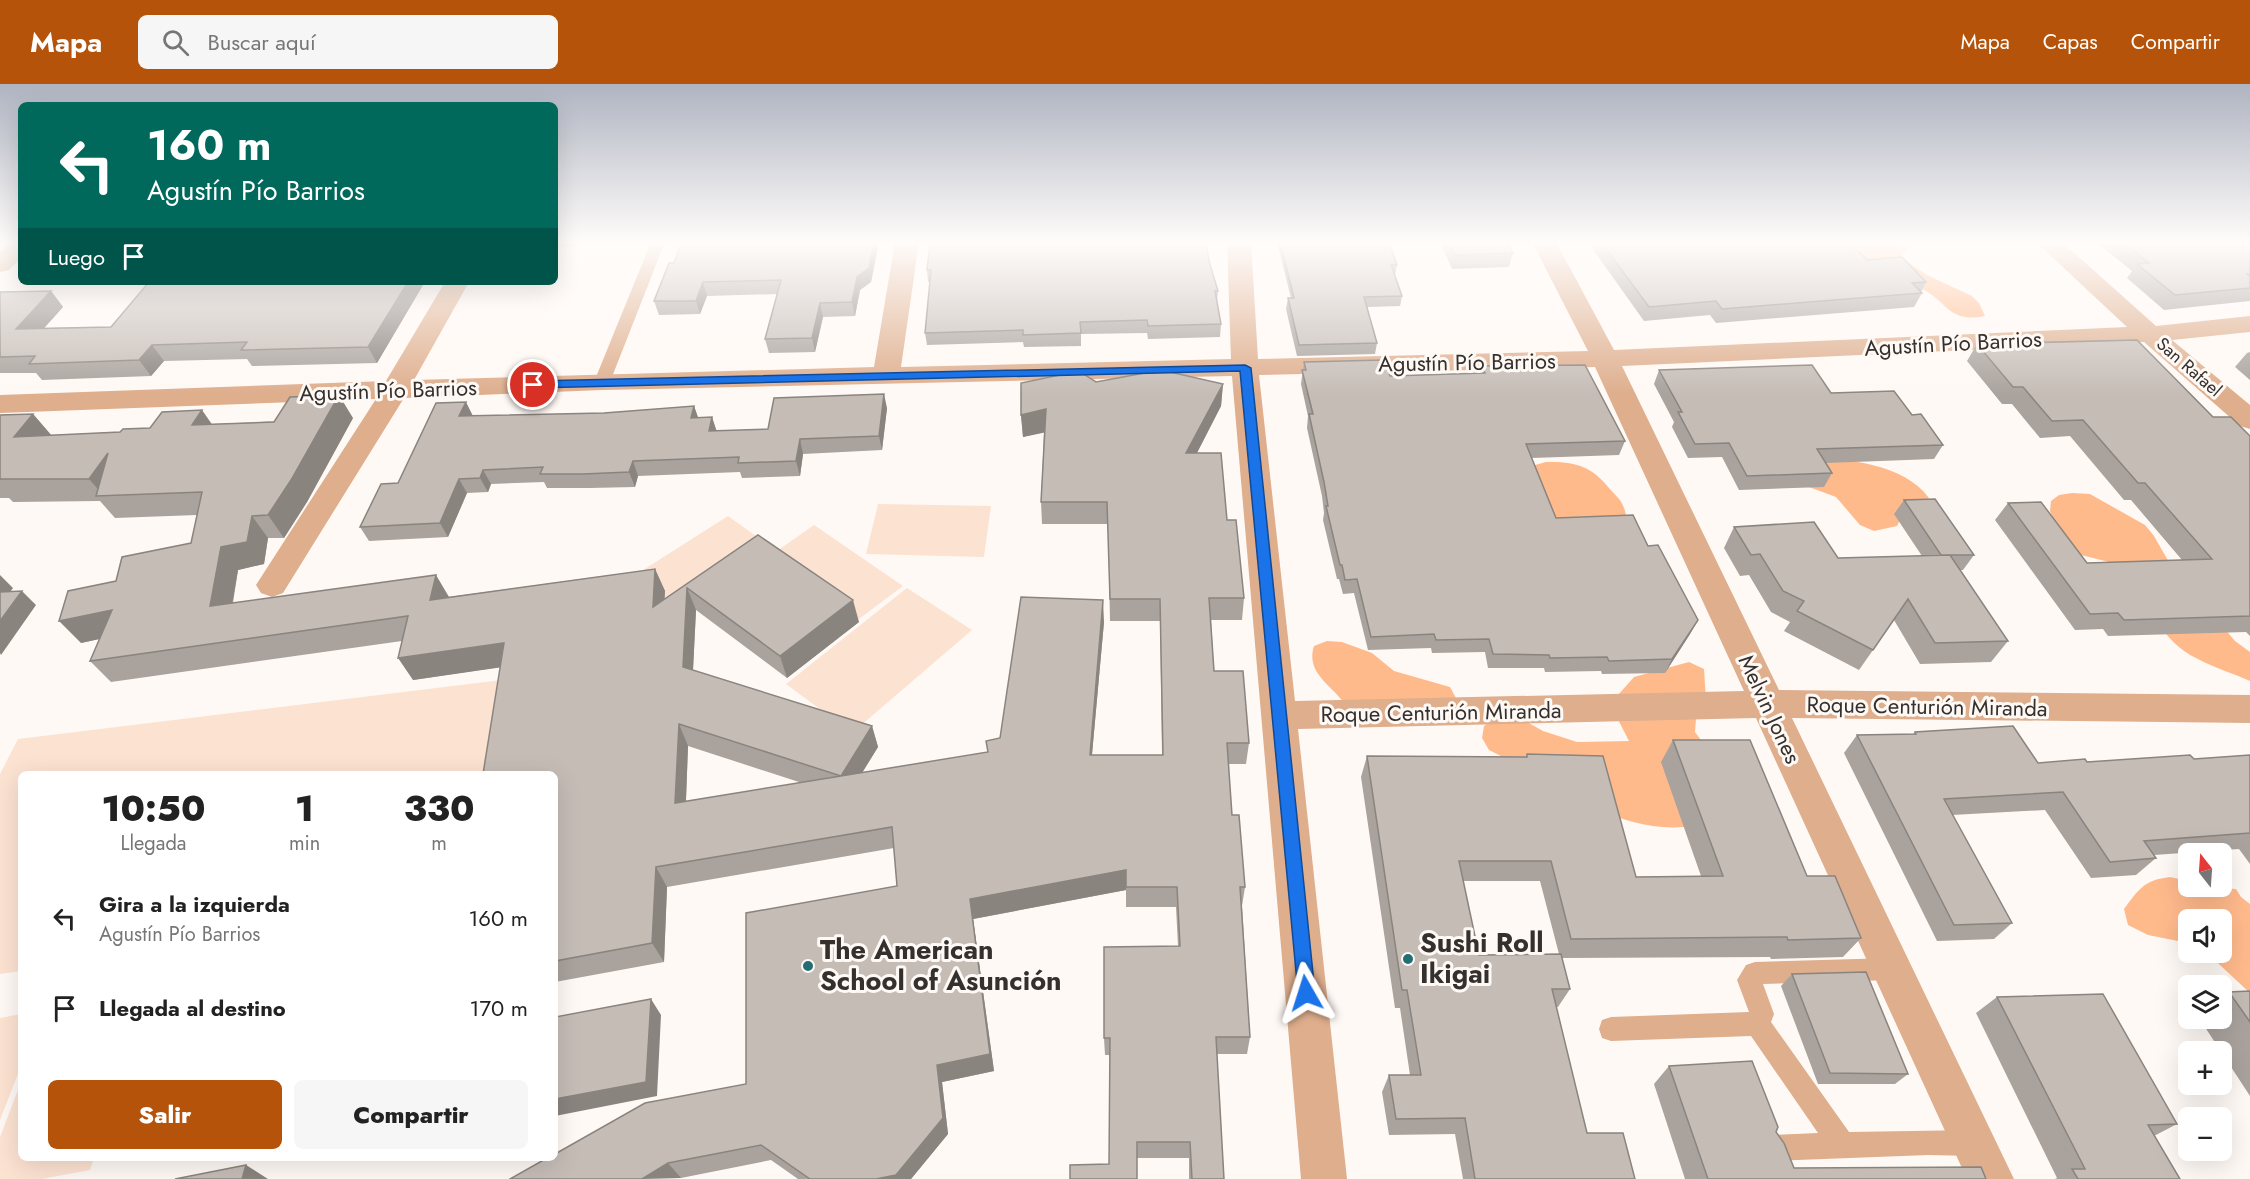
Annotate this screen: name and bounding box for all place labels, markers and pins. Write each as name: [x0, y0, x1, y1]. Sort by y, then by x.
pin: [507, 359, 558, 410]
place label: Sushi Roll Ikigai: [1420, 923, 1544, 993]
place label: The American School of Asunción: [820, 930, 1062, 1000]
marker: Sushi Roll Ikigai: [1401, 952, 1415, 966]
marker: The American School of Asunción: [801, 959, 815, 973]

